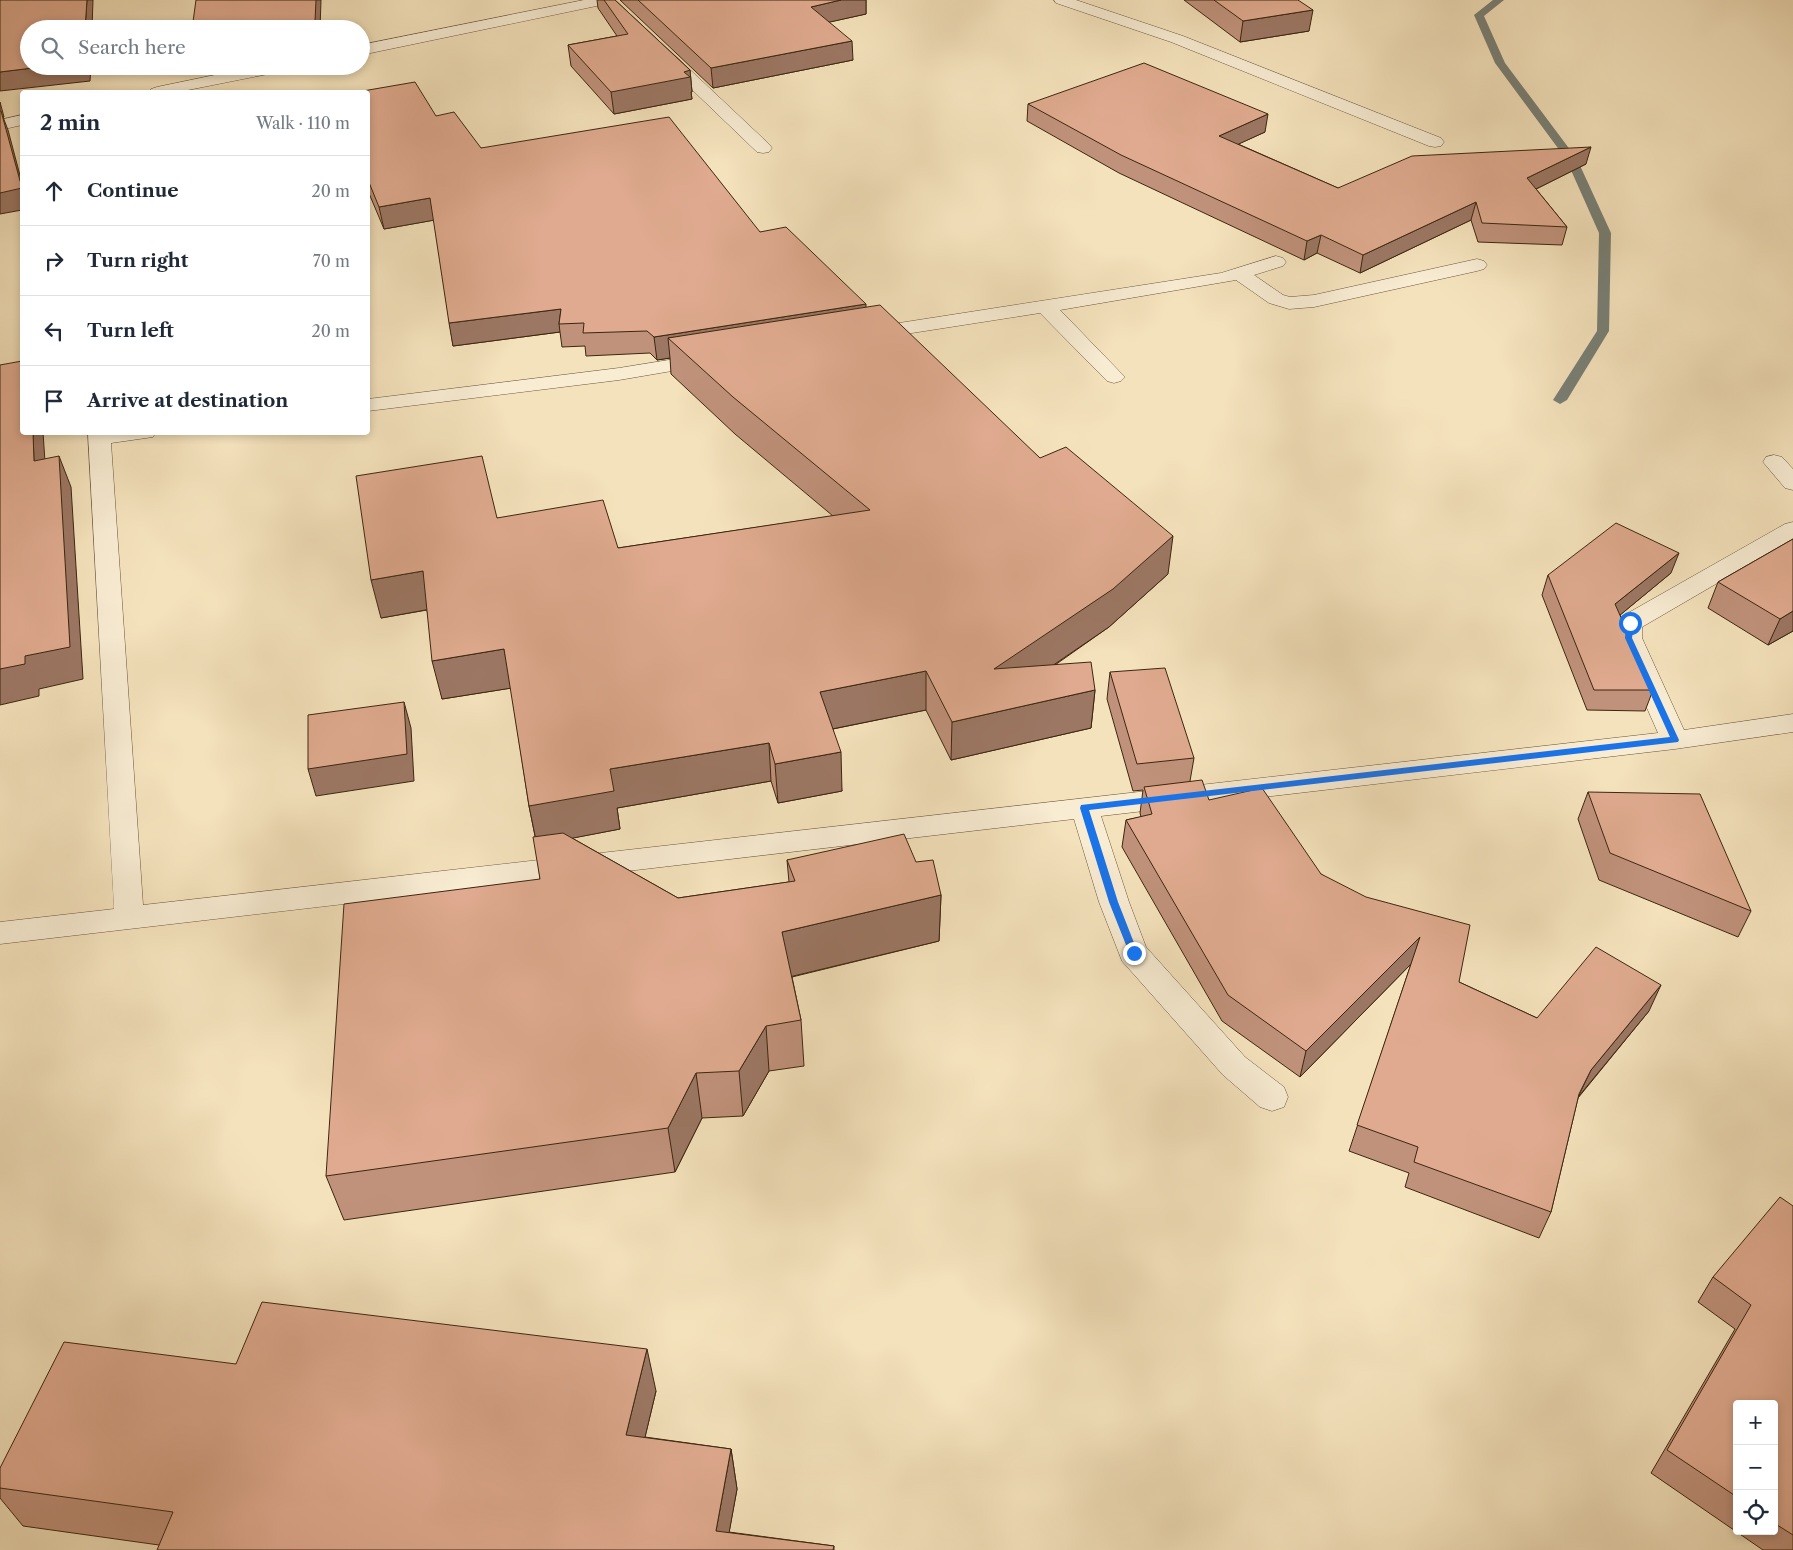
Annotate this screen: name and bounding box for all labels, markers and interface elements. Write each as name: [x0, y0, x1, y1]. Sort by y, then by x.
search box: [20, 20, 370, 75]
icon: search: [38, 34, 66, 62]
text: Search here: [78, 36, 186, 59]
text: 2 min: [40, 110, 100, 135]
text: Walk · 110 m: [256, 113, 350, 133]
icon: ahead: [40, 177, 68, 205]
text: Continue: [87, 179, 179, 202]
text: 20 m: [311, 181, 350, 201]
icon: right: [40, 247, 68, 275]
text: Turn right: [87, 249, 188, 272]
text: 70 m: [313, 251, 350, 271]
icon: left: [40, 317, 68, 345]
text: Turn left: [87, 319, 174, 342]
text: 20 m: [311, 321, 350, 341]
icon: arrive: [40, 387, 68, 415]
text: Arrive at destination: [87, 389, 288, 412]
route start: [1619, 612, 1642, 635]
route end: [1123, 942, 1146, 965]
map controls: [1733, 1400, 1778, 1535]
button: +: [1733, 1400, 1778, 1445]
button: −: [1733, 1445, 1778, 1490]
button: locate: [1733, 1490, 1778, 1535]

